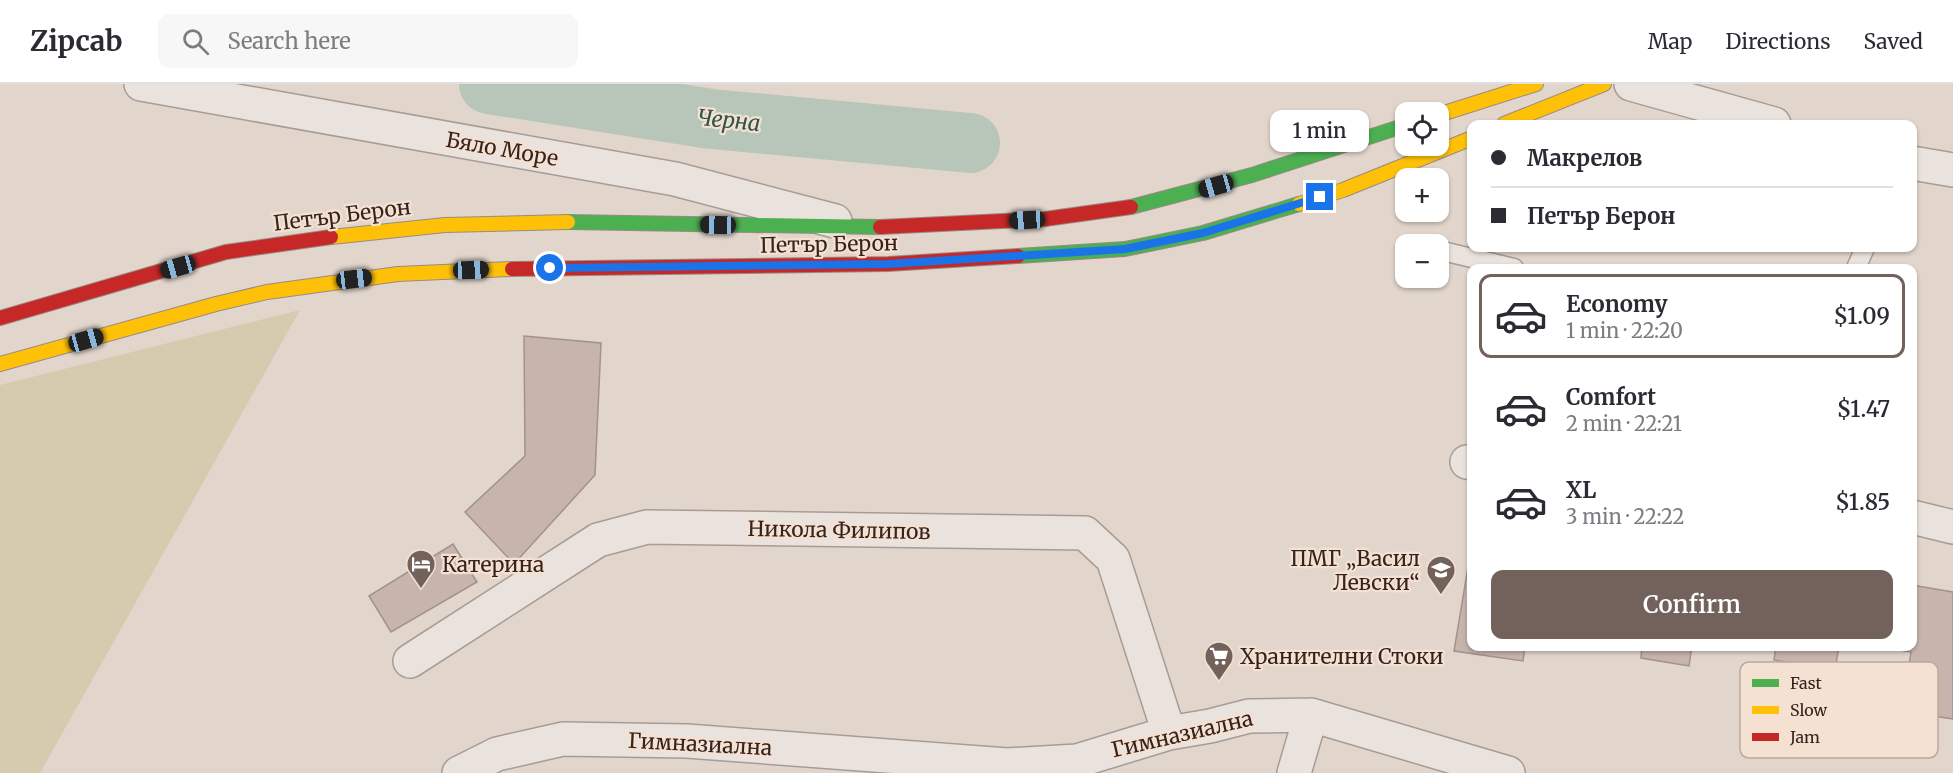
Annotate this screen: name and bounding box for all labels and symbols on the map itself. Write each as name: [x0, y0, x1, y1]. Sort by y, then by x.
water label: Черна: [696, 103, 762, 137]
callout: 1 min: [1270, 110, 1370, 152]
street label: Бяло Море: [444, 126, 560, 172]
car: [1196, 172, 1236, 200]
route end: [1306, 183, 1333, 210]
street label: Петър Берон: [272, 193, 412, 237]
car: [1009, 210, 1045, 230]
car: [700, 216, 736, 234]
street label: Петър Берон: [760, 229, 898, 259]
car: [158, 253, 198, 281]
route start: [536, 254, 563, 281]
car: [453, 260, 489, 280]
car: [335, 268, 373, 290]
car: [66, 326, 106, 354]
street label: Никола Филипов: [747, 515, 931, 545]
place label: ПМГ „Васил Левски“: [1290, 545, 1420, 596]
hotel icon: Катерина: [405, 548, 437, 590]
place label: Катерина: [442, 551, 544, 578]
school or university icon: ПМГ „Васил Левски“: [1425, 554, 1457, 596]
supermarket icon: Хранителни Стоки: [1203, 640, 1235, 682]
place label: Хранителни Стоки: [1240, 643, 1444, 670]
legend: [1740, 662, 1938, 758]
text: Fast: [1790, 673, 1823, 693]
text: Slow: [1790, 700, 1828, 720]
street label: Гимназиална: [1109, 705, 1255, 763]
street label: Гимназиална: [627, 727, 773, 761]
text: Jam: [1789, 727, 1820, 747]

